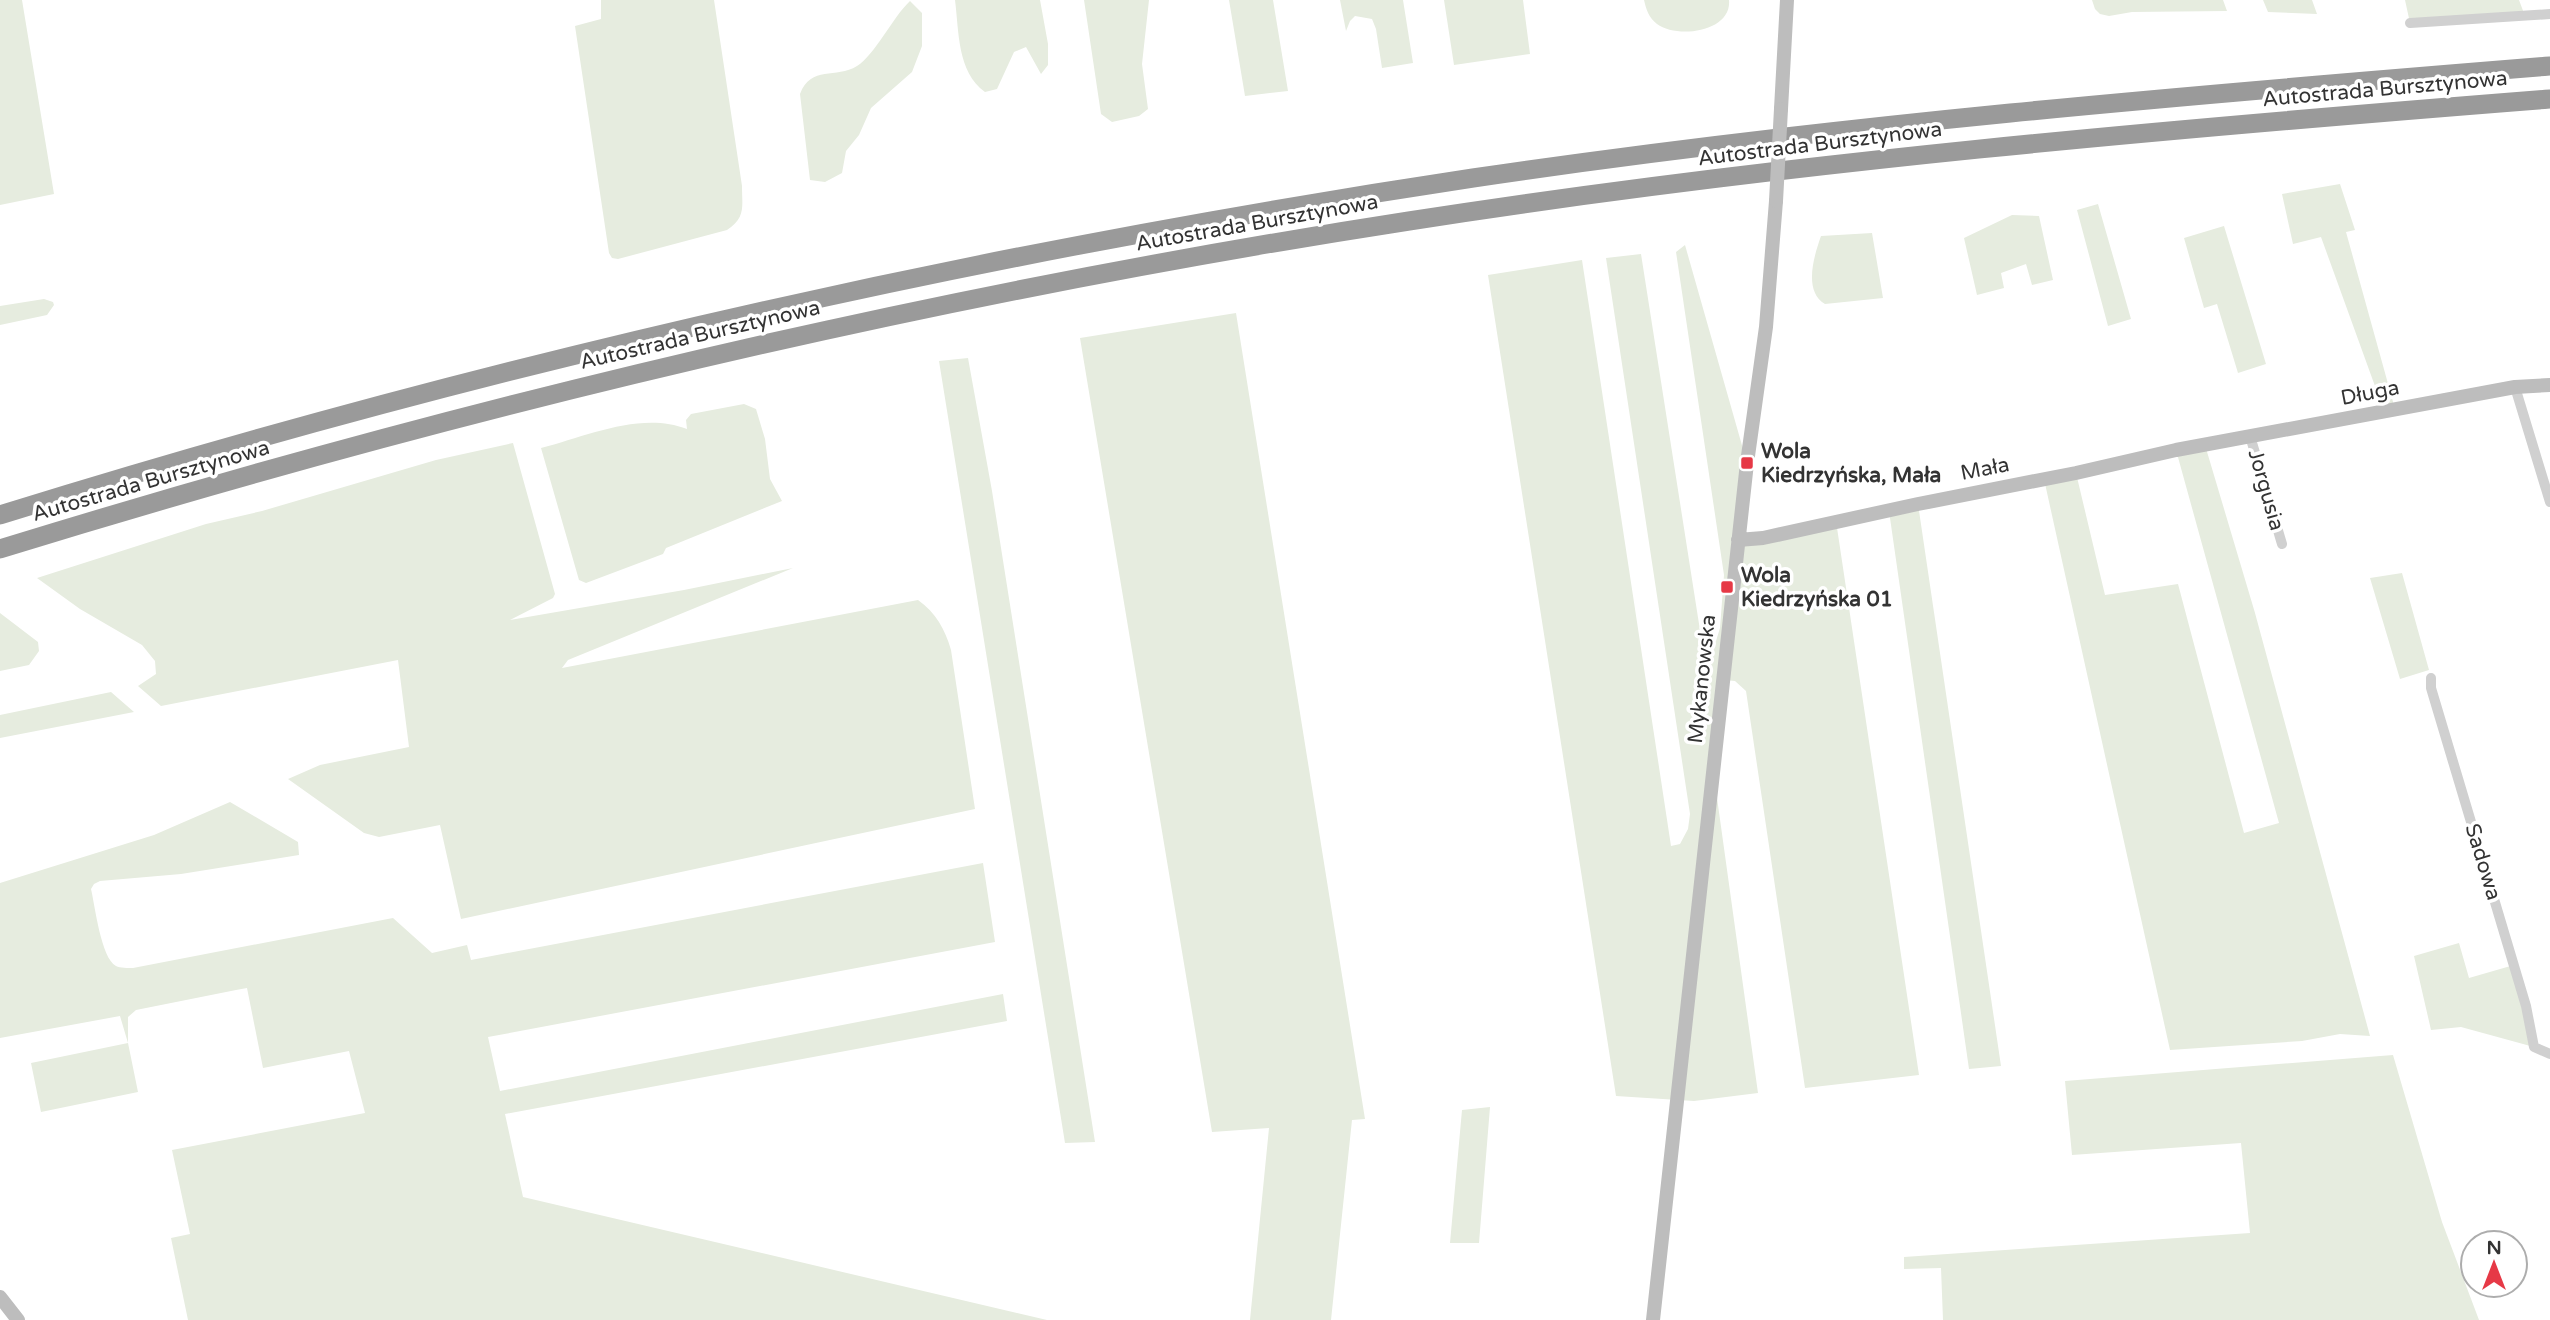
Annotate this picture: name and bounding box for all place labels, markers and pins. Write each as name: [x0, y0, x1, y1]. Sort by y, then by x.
place label: Wola Kiedrzyńska, Mała: [1761, 439, 1941, 488]
marker: Wola Kiedrzyńska, Mała: [1739, 455, 1755, 471]
place label: Wola Kiedrzyńska 01: [1741, 563, 1893, 612]
marker: Wola Kiedrzyńska 01: [1719, 579, 1735, 595]

